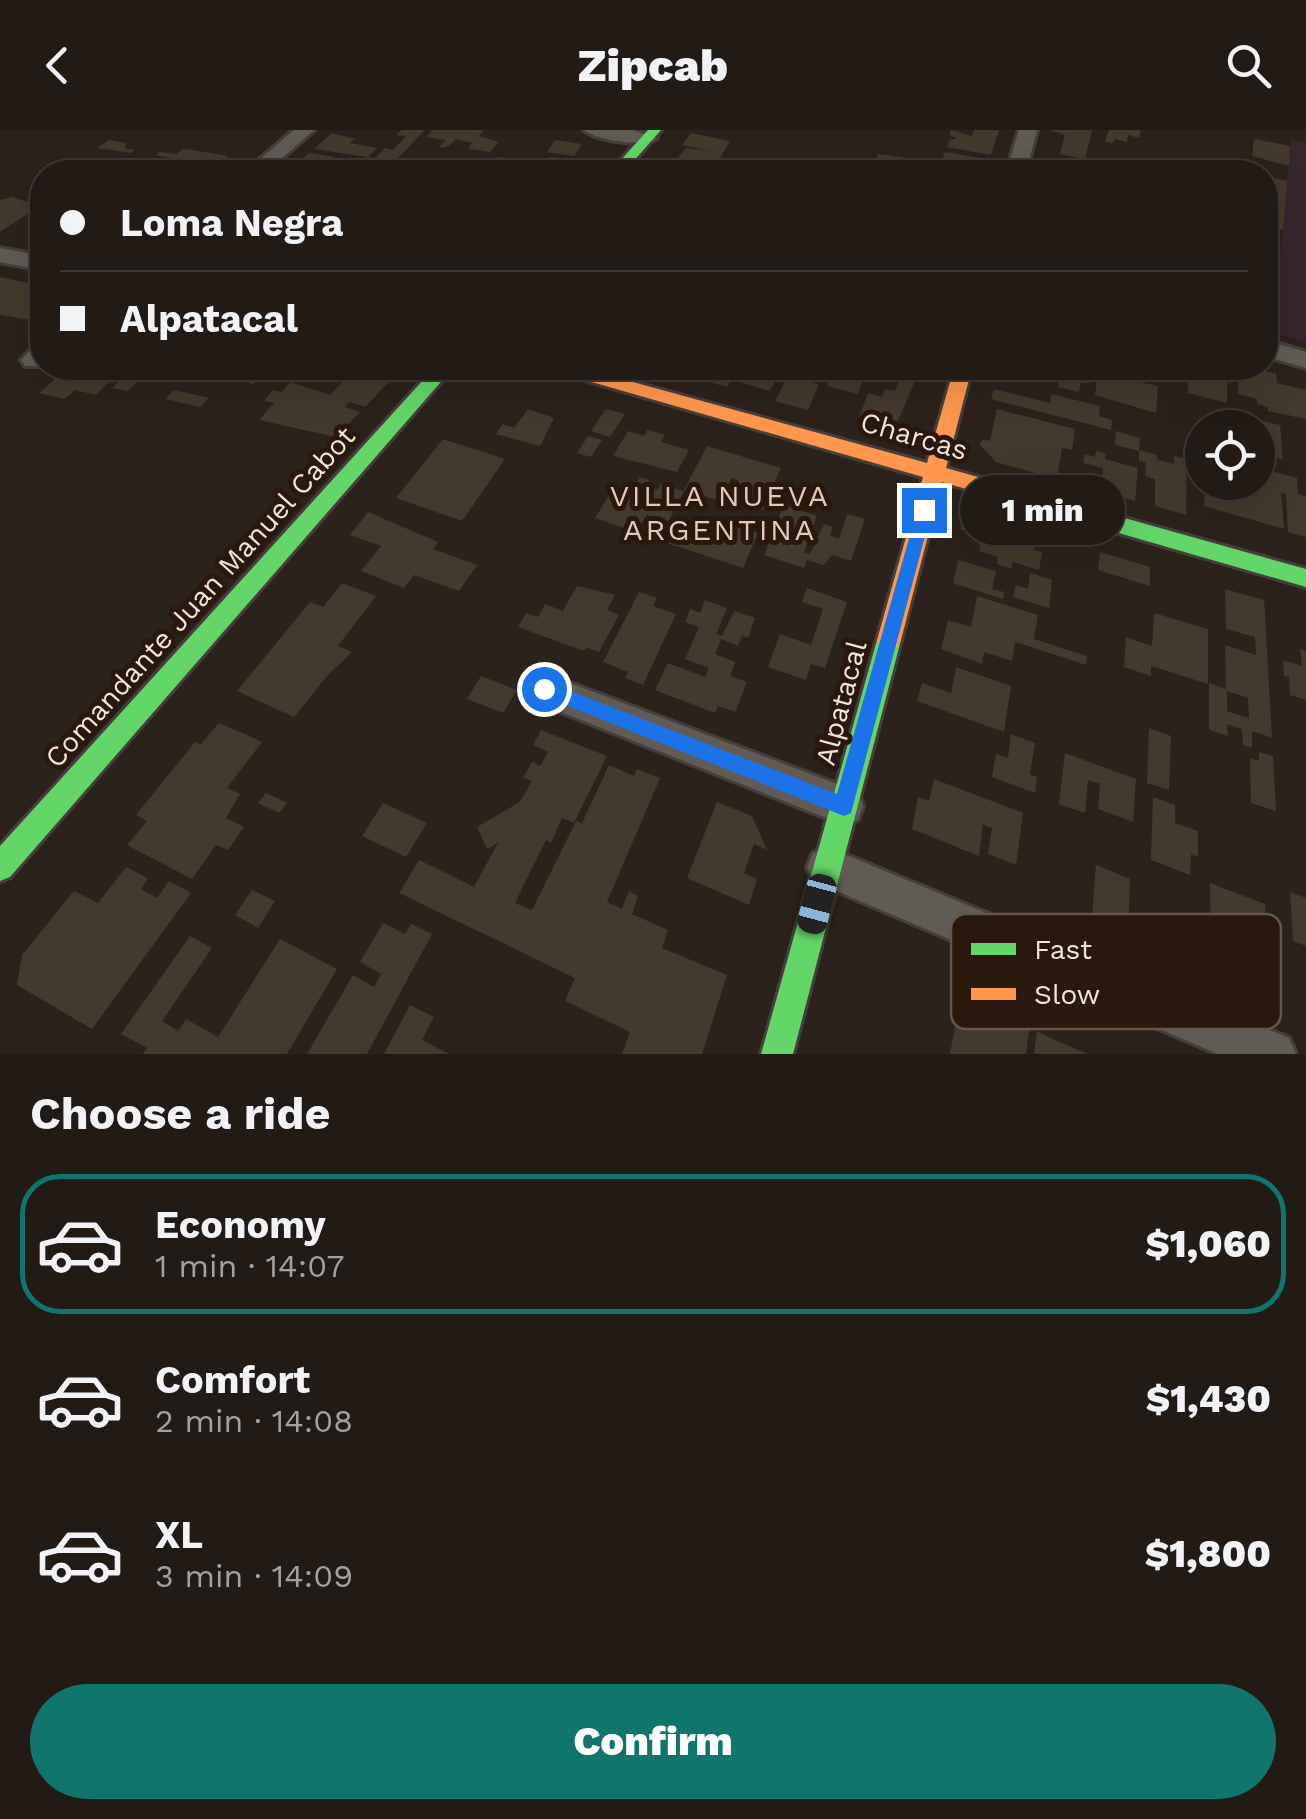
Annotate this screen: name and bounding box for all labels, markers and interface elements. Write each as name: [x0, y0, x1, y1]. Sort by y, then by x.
icon: back: [30, 38, 85, 93]
icon: search: [1221, 38, 1276, 93]
text: Zipcab: [578, 39, 728, 92]
text: Loma Negra: [120, 201, 343, 245]
text: Alpatacal: [120, 297, 298, 341]
street label: Charcas: [857, 405, 971, 467]
map controls: [1185, 410, 1275, 500]
button: locate: [1185, 410, 1275, 500]
street label: Comandante Juan Manuel Cabot: [38, 420, 362, 774]
callout: 1 min: [959, 475, 1124, 545]
district label: VILLA NUEVA ARGENTINA: [610, 478, 830, 547]
route end: [902, 488, 947, 533]
text: 1 min: [1001, 491, 1084, 529]
street label: Alpatacal: [809, 637, 874, 769]
route start: [522, 667, 567, 712]
car: [795, 871, 839, 937]
legend: [951, 914, 1281, 1029]
text: Fast: [1034, 933, 1092, 966]
text: Slow: [1034, 978, 1100, 1011]
text: Choose a ride: [30, 1087, 330, 1140]
icon: car: [35, 1199, 125, 1289]
text: Economy: [155, 1203, 326, 1247]
text: $1,060: [1145, 1222, 1271, 1266]
text: 1 min · 14:07: [155, 1247, 344, 1285]
icon: car: [35, 1354, 125, 1444]
text: Comfort: [155, 1358, 310, 1402]
text: $1,430: [1146, 1377, 1271, 1421]
text: 2 min · 14:08: [155, 1402, 353, 1440]
icon: car: [35, 1509, 125, 1599]
text: XL: [155, 1513, 203, 1557]
text: $1,800: [1145, 1532, 1271, 1576]
text: 3 min · 14:09: [155, 1557, 353, 1595]
button: Confirm: [30, 1684, 1276, 1799]

